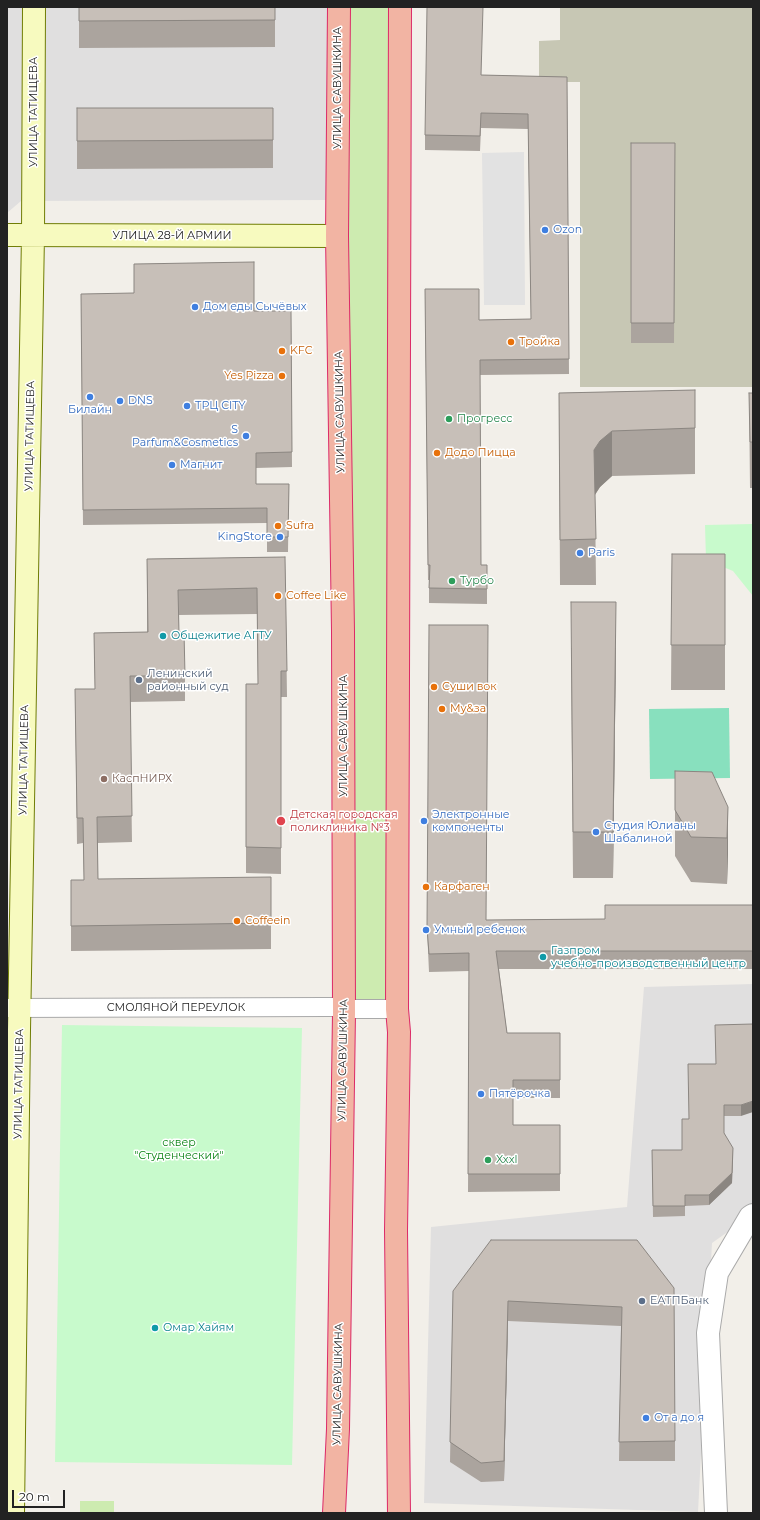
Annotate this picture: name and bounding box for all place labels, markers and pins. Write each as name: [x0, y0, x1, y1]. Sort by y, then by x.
place label: Ozon: [553, 223, 582, 237]
marker: Ozon: [540, 225, 550, 235]
place label: Дом еды Сычёвых: [203, 300, 306, 314]
marker: Дом еды Сычёвых: [190, 302, 200, 312]
place label: Тройка: [519, 335, 560, 349]
marker: Тройка: [506, 337, 516, 347]
place label: KFC: [290, 344, 312, 358]
marker: KFC: [277, 346, 287, 356]
place label: Yes Pizza: [224, 369, 274, 383]
marker: Yes Pizza: [277, 371, 287, 381]
marker: Билайн: [85, 392, 95, 402]
place label: DNS: [128, 394, 153, 408]
marker: DNS: [115, 396, 125, 406]
place label: ТРЦ CITY: [195, 399, 245, 413]
marker: ТРЦ CITY: [182, 401, 192, 411]
place label: Билайн: [68, 403, 112, 417]
place label: Прогресс: [457, 412, 512, 426]
marker: Прогресс: [444, 414, 454, 424]
place label: S Parfum&Cosmetics: [132, 423, 238, 449]
marker: S Parfum&Cosmetics: [241, 431, 251, 441]
place label: Додо Пицца: [445, 446, 516, 460]
marker: Додо Пицца: [432, 448, 442, 458]
place label: Магнит: [180, 458, 222, 472]
marker: Магнит: [167, 460, 177, 470]
place label: Sufra: [286, 519, 314, 533]
marker: Sufra: [273, 521, 283, 531]
place label: KingStore: [218, 530, 272, 544]
marker: KingStore: [275, 532, 285, 542]
place label: Paris: [588, 546, 615, 560]
marker: Paris: [575, 548, 585, 558]
place label: Турбо: [460, 574, 494, 588]
marker: Турбо: [447, 576, 457, 586]
place label: Coffee Like: [286, 589, 346, 603]
marker: Coffee Like: [273, 591, 283, 601]
place label: Общежитие АГТУ: [171, 629, 272, 643]
marker: Общежитие АГТУ: [158, 631, 168, 641]
place label: Ленинский районный суд: [147, 667, 229, 693]
marker: Ленинский районный суд: [134, 675, 144, 685]
place label: Суши вок: [442, 680, 497, 694]
marker: Суши вок: [429, 682, 439, 692]
place label: Му&за: [450, 702, 486, 716]
marker: Му&за: [437, 704, 447, 714]
place label: КаспНИРХ: [112, 772, 172, 786]
marker: КаспНИРХ: [99, 774, 109, 784]
place label: Детская городская поликлиника №3: [290, 808, 398, 834]
place label: Электронные компоненты: [432, 808, 510, 834]
marker: Детская городская поликлиника №3: [275, 815, 287, 827]
marker: Электронные компоненты: [419, 816, 429, 826]
place label: Студия Юлианы Шабалиной: [604, 819, 696, 845]
marker: Студия Юлианы Шабалиной: [591, 827, 601, 837]
place label: Карфаген: [434, 880, 490, 894]
marker: Карфаген: [421, 882, 431, 892]
place label: Coffeein: [245, 914, 291, 928]
marker: Coffeein: [232, 916, 242, 926]
place label: Умный ребенок: [434, 923, 525, 937]
marker: Умный ребенок: [421, 925, 431, 935]
place label: Газпром учебно-производственный центр: [551, 944, 746, 970]
marker: Газпром учебно-производственный центр: [538, 952, 548, 962]
place label: Пятёрочка: [489, 1087, 550, 1101]
marker: Пятёрочка: [476, 1089, 486, 1099]
place label: Xxxl: [496, 1153, 518, 1167]
marker: Xxxl: [483, 1155, 493, 1165]
place label: ЕАТПБанк: [650, 1294, 709, 1308]
marker: ЕАТПБанк: [637, 1296, 647, 1306]
place label: Омар Хайям: [163, 1321, 234, 1335]
marker: Омар Хайям: [150, 1323, 160, 1333]
place label: От а до я: [654, 1411, 704, 1425]
marker: От а до я: [641, 1413, 651, 1423]

